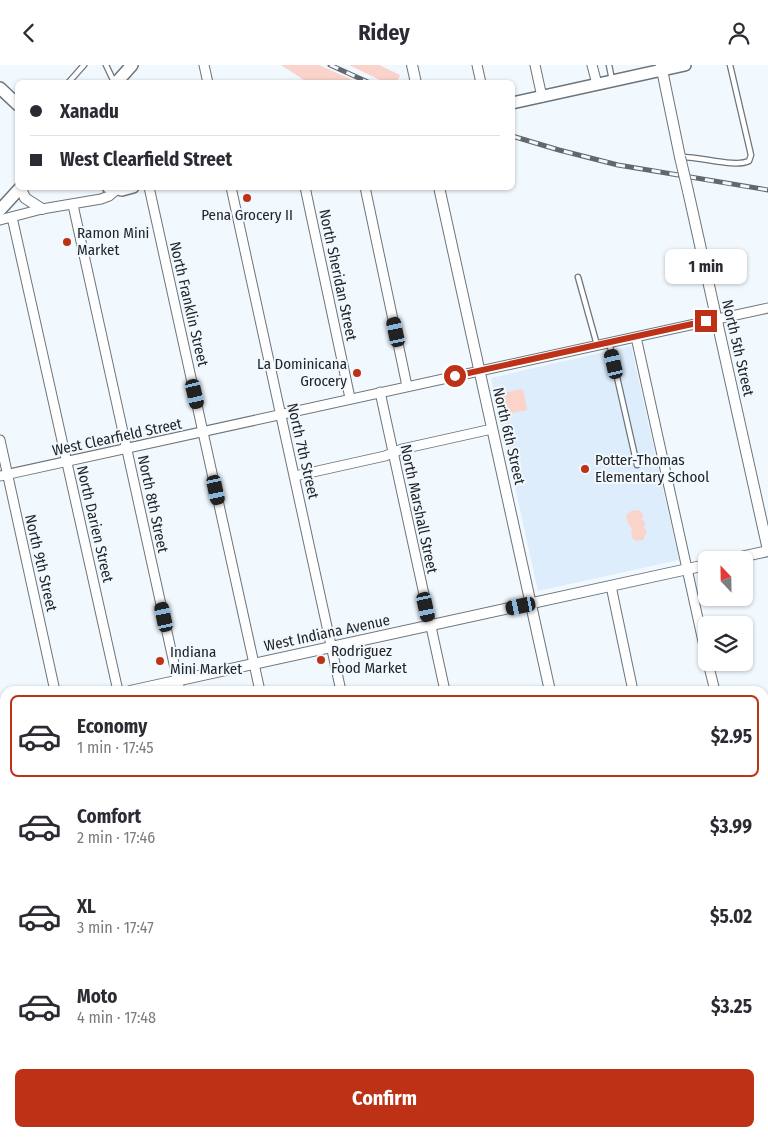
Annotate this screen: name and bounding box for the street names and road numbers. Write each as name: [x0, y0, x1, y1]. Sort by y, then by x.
street label: North Sheridan Street: [315, 208, 361, 343]
street label: North Franklin Street: [166, 240, 212, 368]
street label: North 5th Street: [718, 298, 758, 398]
street label: North 6th Street: [489, 386, 529, 486]
street label: North 7th Street: [283, 401, 323, 501]
street label: West Clearfield Street: [51, 414, 184, 460]
street label: North Marshall Street: [397, 443, 441, 575]
street label: North 8th Street: [134, 454, 172, 555]
street label: North Darien Street: [73, 464, 117, 584]
street label: North 9th Street: [21, 513, 61, 613]
street label: West Indiana Avenue: [262, 611, 392, 655]

